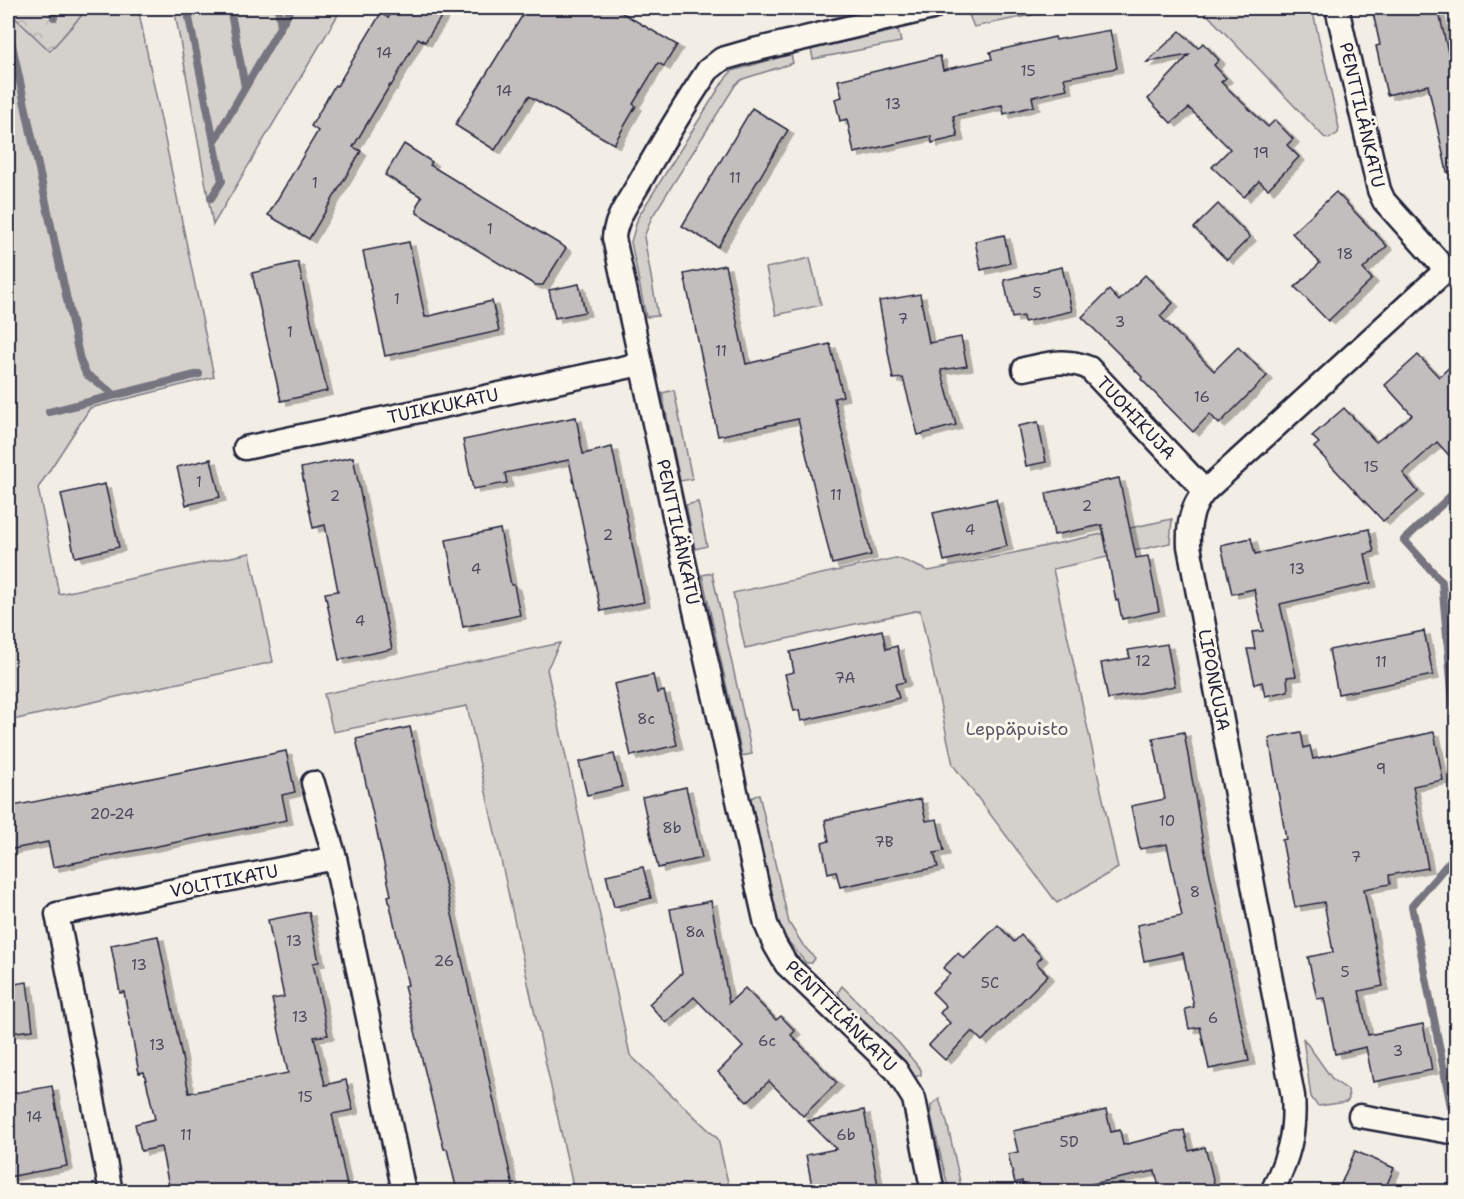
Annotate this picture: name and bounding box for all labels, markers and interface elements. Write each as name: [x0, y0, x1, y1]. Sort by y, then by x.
street label: PENTTILÄNKATU: [1334, 40, 1390, 190]
house number: 14: [376, 43, 392, 63]
house number: 15: [1020, 61, 1036, 81]
house number: 14: [496, 81, 512, 101]
house number: 13: [885, 94, 901, 114]
house number: 19: [1253, 143, 1269, 163]
house number: 11: [729, 168, 741, 188]
house number: 1: [312, 173, 318, 193]
house number: 1: [487, 219, 493, 239]
house number: 18: [1337, 244, 1353, 264]
house number: 5: [1032, 283, 1042, 303]
house number: 1: [394, 289, 400, 309]
house number: 7: [898, 309, 908, 329]
house number: 3: [1115, 312, 1125, 332]
house number: 1: [287, 322, 293, 342]
house number: 11: [715, 341, 727, 361]
street label: TUOHIKUJA: [1091, 371, 1181, 465]
street label: TUIKKUKATU: [385, 382, 501, 430]
house number: 16: [1194, 387, 1210, 407]
street label: PENTTILÄNKATU: [651, 457, 705, 607]
house number: 15: [1363, 457, 1379, 477]
house number: 1: [196, 472, 202, 492]
house number: 11: [830, 485, 842, 505]
house number: 2: [330, 486, 340, 506]
house number: 2: [1082, 496, 1092, 516]
house number: 4: [965, 520, 975, 540]
house number: 2: [603, 525, 613, 545]
house number: 4: [471, 559, 481, 579]
house number: 13: [1289, 559, 1305, 579]
house number: 4: [355, 611, 365, 631]
street label: LIPONKUJA: [1192, 627, 1236, 733]
house number: 12: [1135, 651, 1151, 671]
house number: 11: [1375, 652, 1387, 672]
house number: 7A: [835, 668, 855, 688]
house number: 8c: [637, 709, 655, 729]
park label: Leppäpuisto: [966, 717, 1068, 741]
house number: 9: [1376, 759, 1386, 779]
house number: 20-24: [90, 804, 134, 824]
house number: 10: [1159, 811, 1175, 831]
house number: 8b: [662, 818, 682, 838]
house number: 7B: [874, 832, 894, 852]
house number: 7: [1351, 847, 1361, 867]
street label: VOLTTIKATU: [168, 859, 280, 903]
house number: 8: [1190, 882, 1200, 902]
house number: 8a: [685, 922, 705, 942]
house number: 13: [286, 931, 302, 951]
house number: 26: [434, 951, 454, 971]
house number: 13: [131, 955, 147, 975]
street label: PENTTILÄNKATU: [780, 955, 902, 1077]
house number: 5: [1340, 962, 1350, 982]
house number: 5C: [981, 973, 999, 993]
house number: 13: [292, 1007, 308, 1027]
house number: 6: [1208, 1008, 1218, 1028]
house number: 6c: [758, 1031, 776, 1051]
house number: 13: [149, 1035, 165, 1055]
house number: 3: [1393, 1041, 1403, 1061]
house number: 15: [297, 1087, 313, 1107]
house number: 14: [26, 1107, 42, 1127]
house number: 11: [180, 1125, 192, 1145]
house number: 6b: [836, 1125, 856, 1145]
house number: 5D: [1059, 1132, 1079, 1152]

